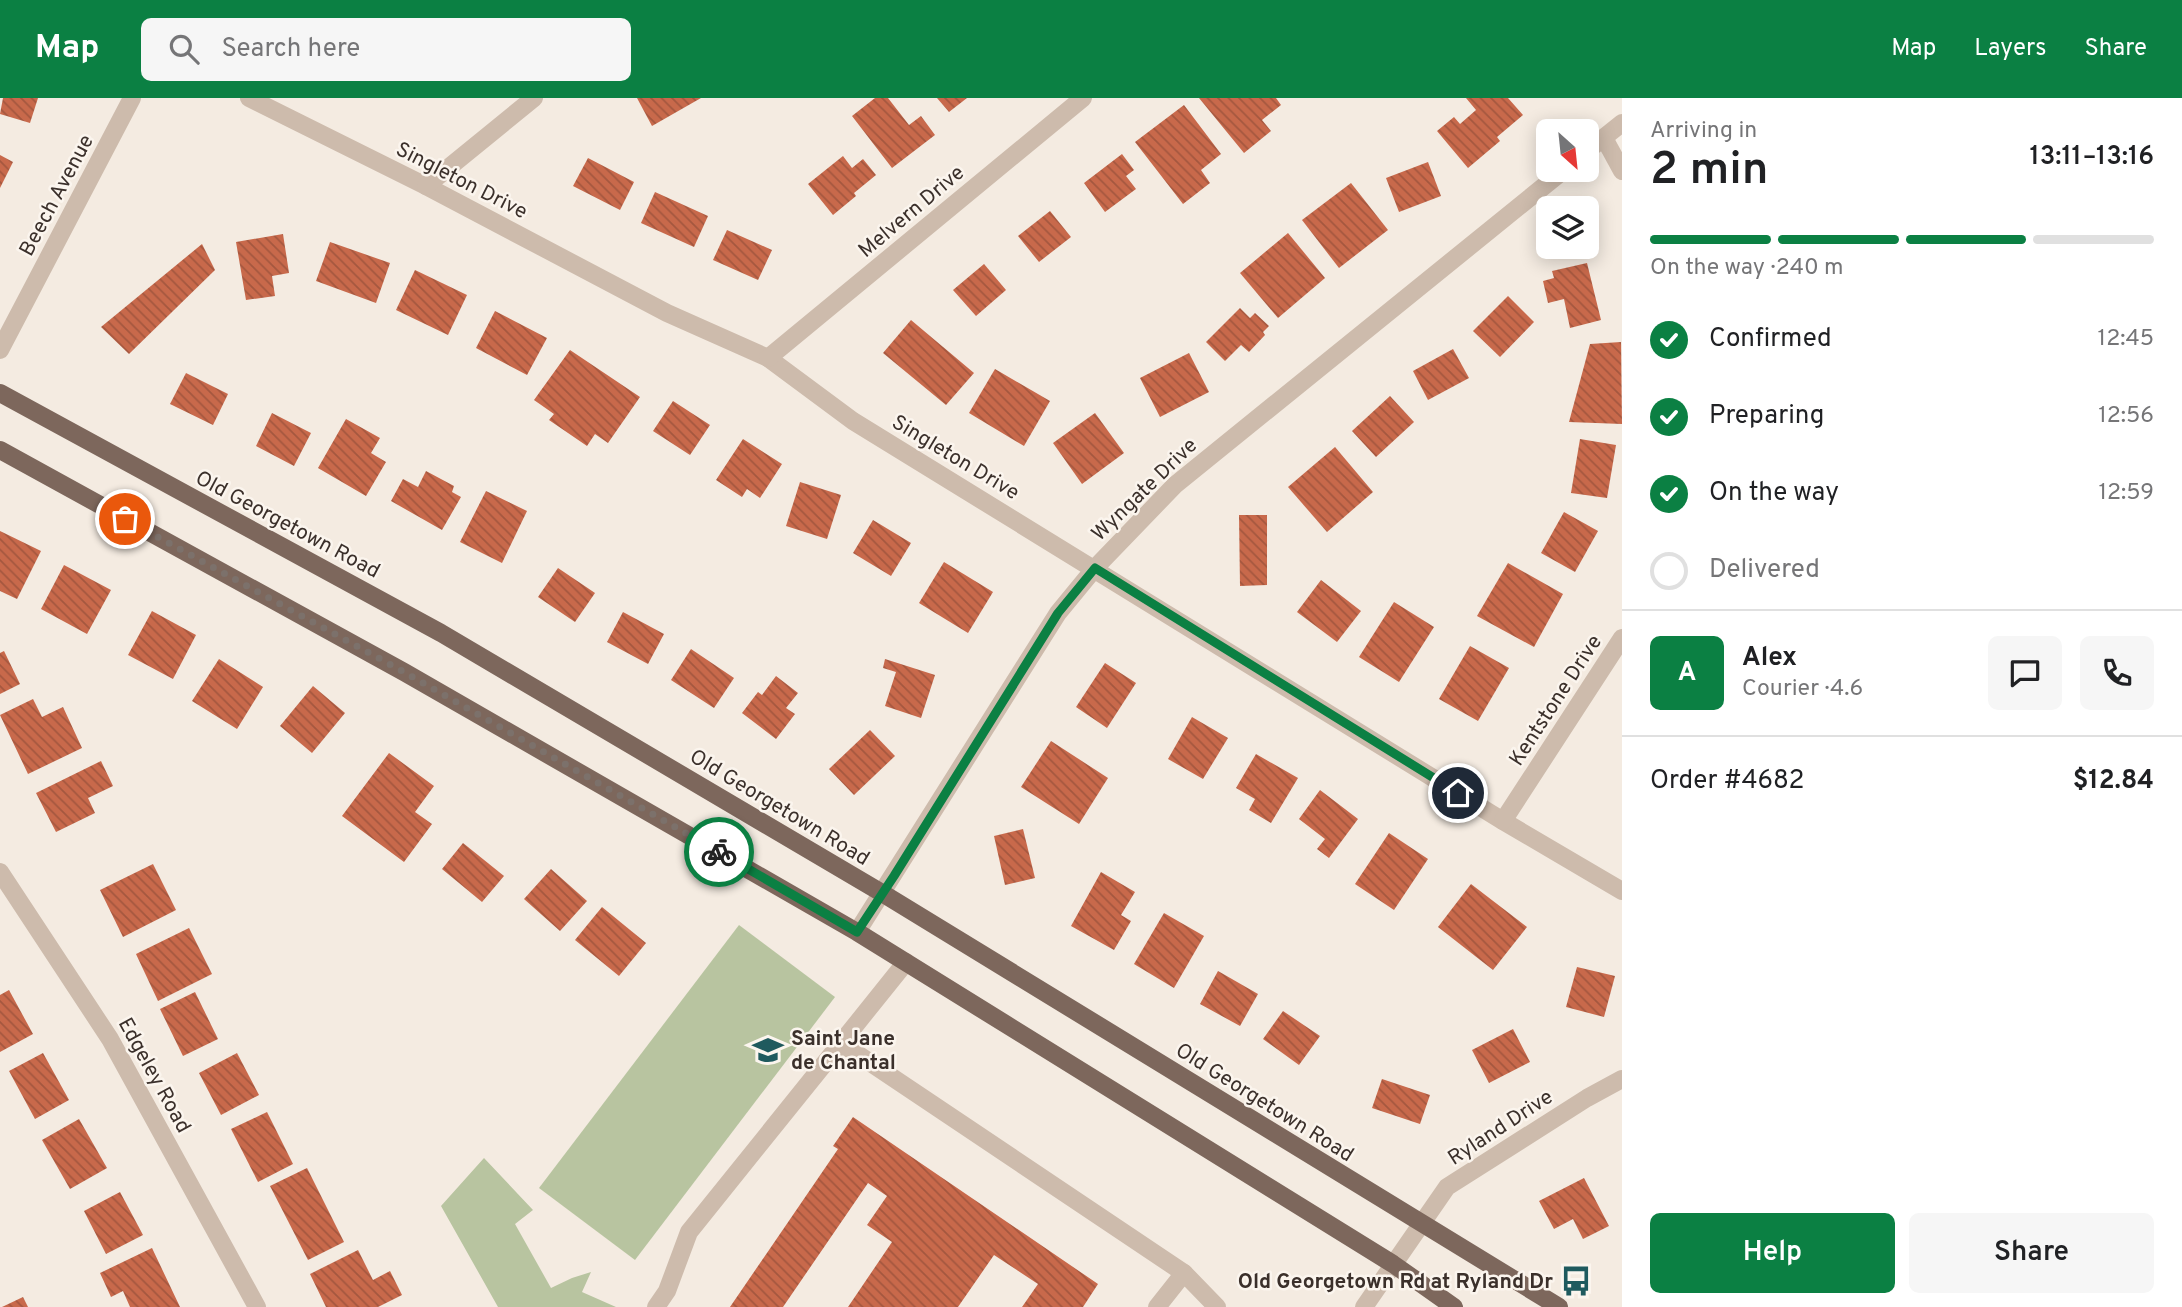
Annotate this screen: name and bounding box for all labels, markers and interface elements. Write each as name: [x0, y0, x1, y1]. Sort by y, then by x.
search box: [141, 18, 631, 81]
text: Map: [35, 28, 99, 70]
icon: search: [165, 30, 203, 68]
text: Search here: [221, 33, 360, 66]
text: Map: [1891, 34, 1936, 64]
text: Layers: [1974, 34, 2046, 64]
text: Share: [2084, 34, 2147, 64]
text: Arriving in: [1650, 117, 1757, 146]
north arrow: [1536, 119, 1600, 182]
map controls: [1536, 119, 1599, 259]
street label: Beech Avenue: [14, 130, 101, 261]
street label: Singleton Drive: [391, 137, 532, 226]
text: 13:11–13:16: [2030, 141, 2154, 174]
text: 2 min: [1650, 142, 1769, 201]
street label: Melvern Drive: [853, 160, 971, 264]
button: layers: [1536, 196, 1599, 259]
text: On the way · 240 m: [1650, 254, 1844, 283]
icon: check: [1650, 321, 1688, 359]
text: Confirmed: [1709, 323, 1832, 356]
text: 12:45: [2098, 325, 2154, 354]
icon: check: [1650, 398, 1688, 436]
text: Preparing: [1709, 400, 1824, 433]
text: 12:56: [2098, 402, 2154, 431]
street label: Singleton Drive: [886, 410, 1024, 507]
street label: Wyngate Drive: [1086, 433, 1204, 547]
street label: Old Georgetown Road: [190, 465, 384, 585]
icon: check: [1650, 475, 1688, 513]
text: On the way: [1709, 477, 1839, 510]
text: 12:59: [2098, 479, 2154, 508]
pin: [95, 489, 155, 549]
icon: bag: [106, 500, 144, 538]
text: Delivered: [1709, 554, 1820, 587]
street label: Kentstone Drive: [1504, 630, 1609, 772]
button: chat: [1988, 636, 2062, 710]
button: phone: [2080, 636, 2154, 710]
text: Alex: [1742, 642, 1797, 675]
text: A: [1678, 657, 1696, 690]
text: Courier · 4.6: [1742, 675, 1863, 704]
street label: Old Georgetown Road: [684, 744, 874, 873]
pin: [1428, 763, 1488, 823]
text: Order #4682: [1650, 765, 1804, 798]
text: $12.84: [2073, 765, 2154, 798]
icon: home: [1439, 774, 1477, 812]
courier: [684, 817, 754, 887]
icon: bike: [700, 833, 738, 871]
street label: Edgeley Road: [111, 1013, 196, 1138]
place label: Saint Jane de Chantal: [791, 1026, 896, 1077]
school or university icon: Saint Jane de Chantal: [751, 1033, 785, 1067]
street label: Old Georgetown Road: [1170, 1037, 1358, 1169]
street label: Ryland Drive: [1443, 1084, 1559, 1172]
button: Help: [1650, 1213, 1895, 1293]
button: Share: [1909, 1213, 2154, 1293]
bus stop icon: Old Georgetown Rd at Ryland Dr: [1559, 1264, 1593, 1298]
place label: Old Georgetown Rd at Ryland Dr: [1238, 1269, 1553, 1296]

